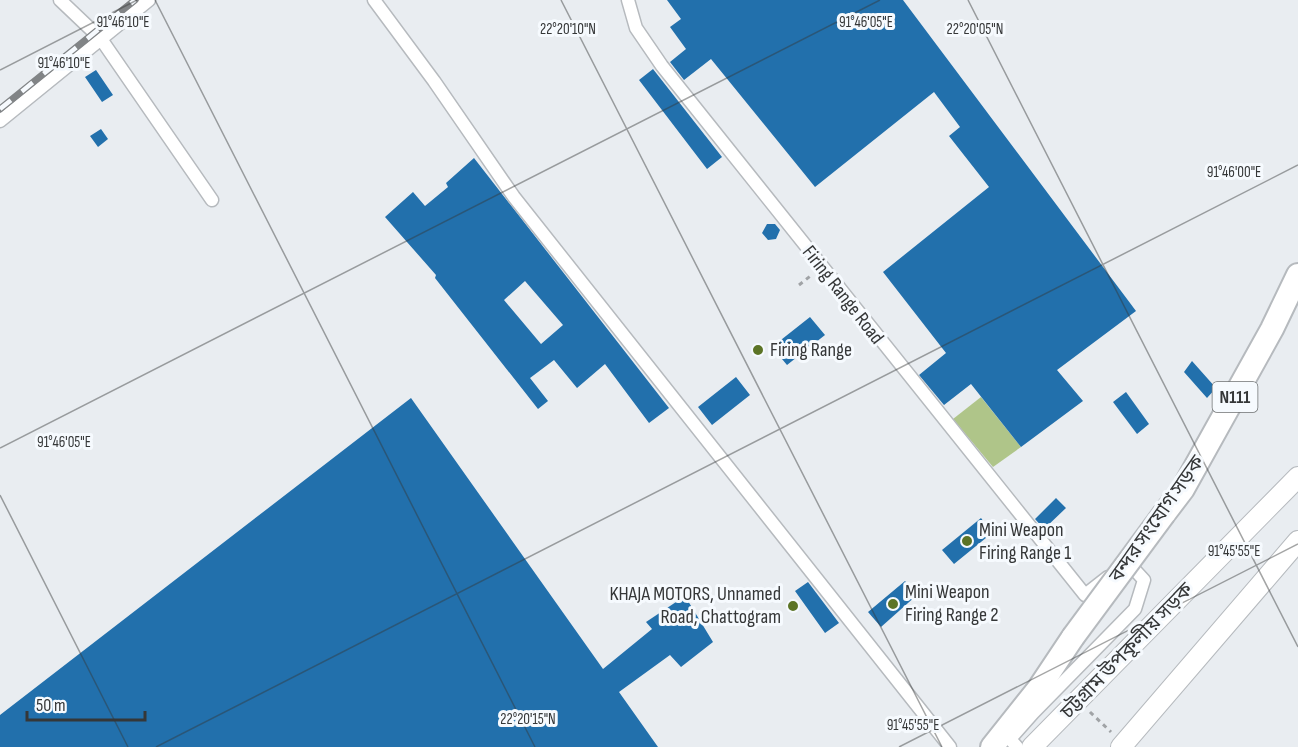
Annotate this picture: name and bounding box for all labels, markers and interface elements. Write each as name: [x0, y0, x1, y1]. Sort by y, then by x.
text: 91°46'10"E: [96, 13, 150, 32]
text: 91°46'05"E: [839, 13, 893, 32]
text: 22°20'10"N: [540, 20, 596, 39]
text: 22°20'05"N: [947, 20, 1003, 39]
text: 91°46'10"E: [37, 54, 91, 73]
text: 91°46'00"E: [1207, 163, 1261, 182]
street label: Firing Range Road: [797, 241, 889, 349]
place label: Firing Range: [770, 338, 852, 362]
marker: Firing Range: [751, 343, 765, 357]
road number: N111: [1212, 382, 1258, 412]
text: 91°46'05"E: [37, 433, 91, 452]
street label: বন্দর সংযোগ সড়ক: [1104, 450, 1210, 588]
place label: Mini Weapon Firing Range 1: [979, 518, 1071, 565]
marker: Mini Weapon Firing Range 1: [960, 534, 974, 548]
text: 91°45'55"E: [1208, 542, 1260, 561]
street label: চট্টগ্রাম উপকূলীয় সড়ক: [1054, 577, 1199, 725]
place label: Mini Weapon Firing Range 2: [905, 580, 998, 627]
place label: KHAJA MOTORS, Unnamed Road, Chattogram: [609, 582, 781, 629]
marker: Mini Weapon Firing Range 2: [886, 597, 900, 611]
marker: KHAJA MOTORS, Unnamed Road, Chattogram: [786, 599, 800, 613]
scale bar: [27, 684, 146, 722]
text: 50 m: [36, 695, 66, 716]
text: 22°20'15"N: [500, 710, 556, 729]
text: 91°45'55"E: [887, 716, 939, 735]

